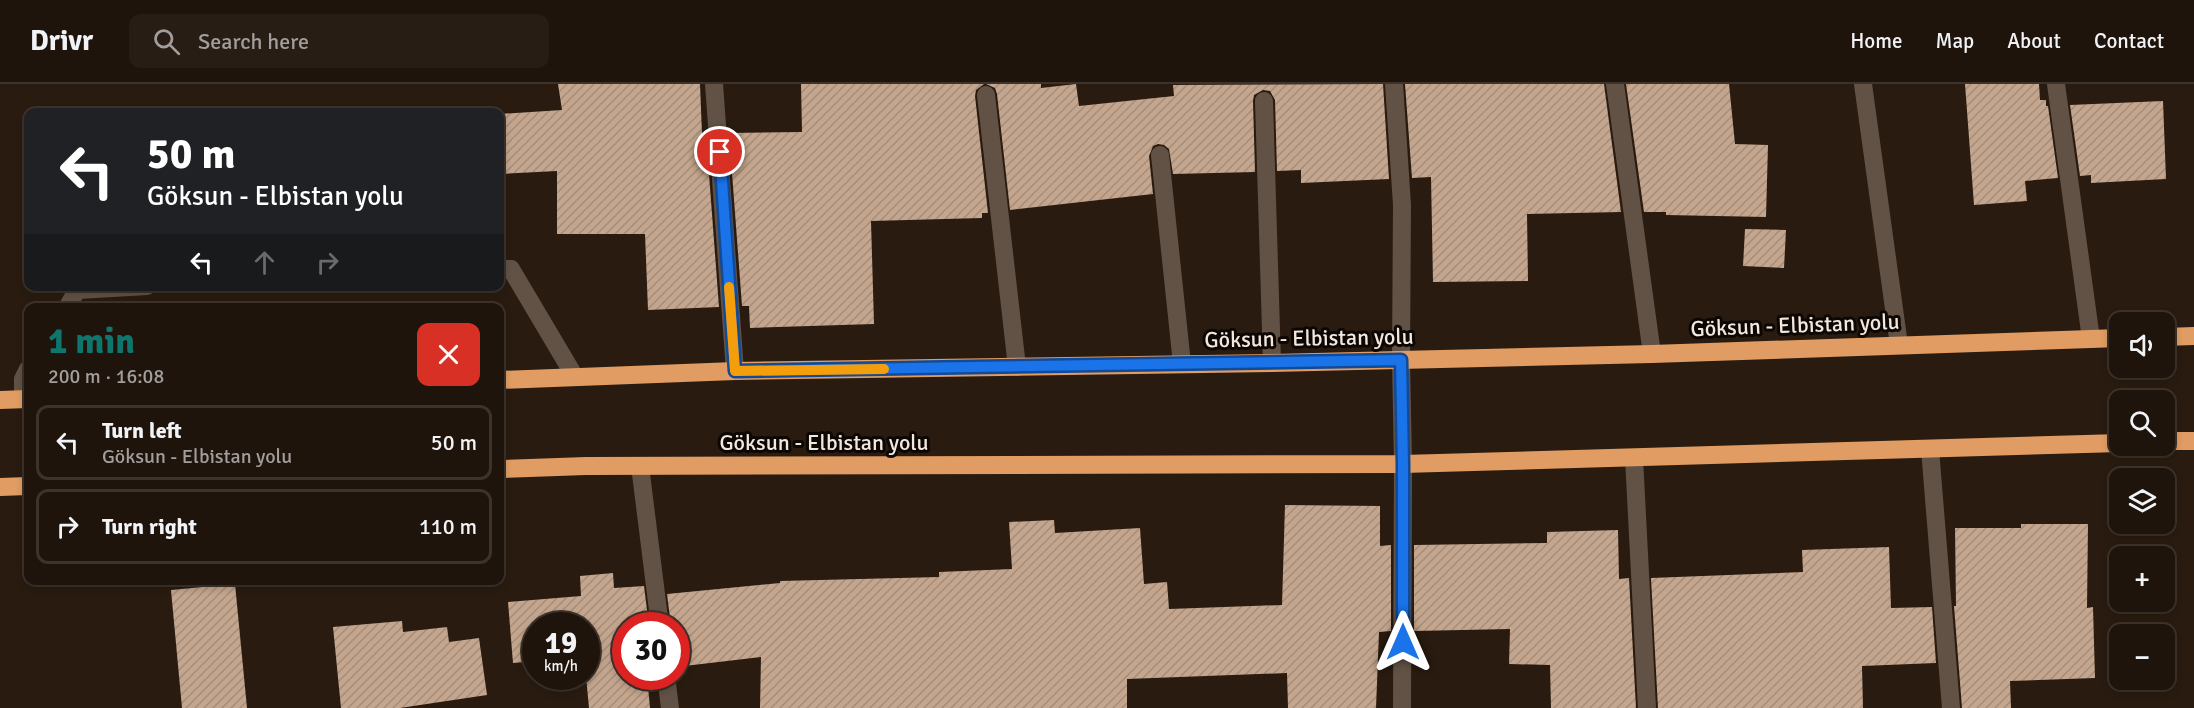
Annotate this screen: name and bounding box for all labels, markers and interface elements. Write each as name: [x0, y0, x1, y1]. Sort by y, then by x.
search box: [129, 14, 549, 68]
text: Drivr: [30, 24, 93, 58]
icon: search: [150, 25, 183, 58]
text: Search here: [198, 28, 309, 55]
text: Home: [1850, 28, 1903, 54]
text: Map: [1936, 28, 1974, 54]
text: About: [2007, 28, 2061, 54]
text: Contact: [2094, 28, 2164, 54]
pin: [694, 126, 745, 177]
text: 50 m: [147, 129, 236, 180]
icon: left: [48, 132, 126, 210]
icon: arrive: [703, 135, 736, 168]
text: Göksun - Elbistan yolu: [147, 180, 404, 213]
icon: left: [185, 246, 218, 279]
icon: ahead: [248, 246, 281, 279]
icon: right: [311, 246, 344, 279]
street label: Göksun - Elbistan yolu: [1690, 308, 1900, 342]
map controls: [2109, 312, 2175, 690]
button: sound: [2109, 312, 2175, 378]
text: 1 min: [48, 319, 135, 364]
button: close: [417, 323, 480, 386]
street label: Göksun - Elbistan yolu: [1204, 323, 1414, 353]
text: 200 m · 16:08: [48, 364, 164, 389]
button: search: [2109, 390, 2175, 456]
text: Turn left: [102, 417, 182, 444]
icon: left: [51, 426, 84, 459]
text: 50 m: [431, 429, 477, 456]
street label: Göksun - Elbistan yolu: [719, 429, 929, 456]
text: Göksun - Elbistan yolu: [102, 444, 292, 469]
button: layers: [2109, 468, 2175, 534]
icon: right: [51, 510, 84, 543]
text: Turn right: [102, 513, 197, 540]
text: 110 m: [419, 513, 477, 540]
button: +: [2109, 546, 2175, 612]
position arrow: [1371, 610, 1435, 674]
speed limit sign: 30: [612, 612, 690, 690]
button: −: [2109, 624, 2175, 690]
text: 19: [545, 625, 577, 662]
text: km/h: [544, 657, 578, 675]

